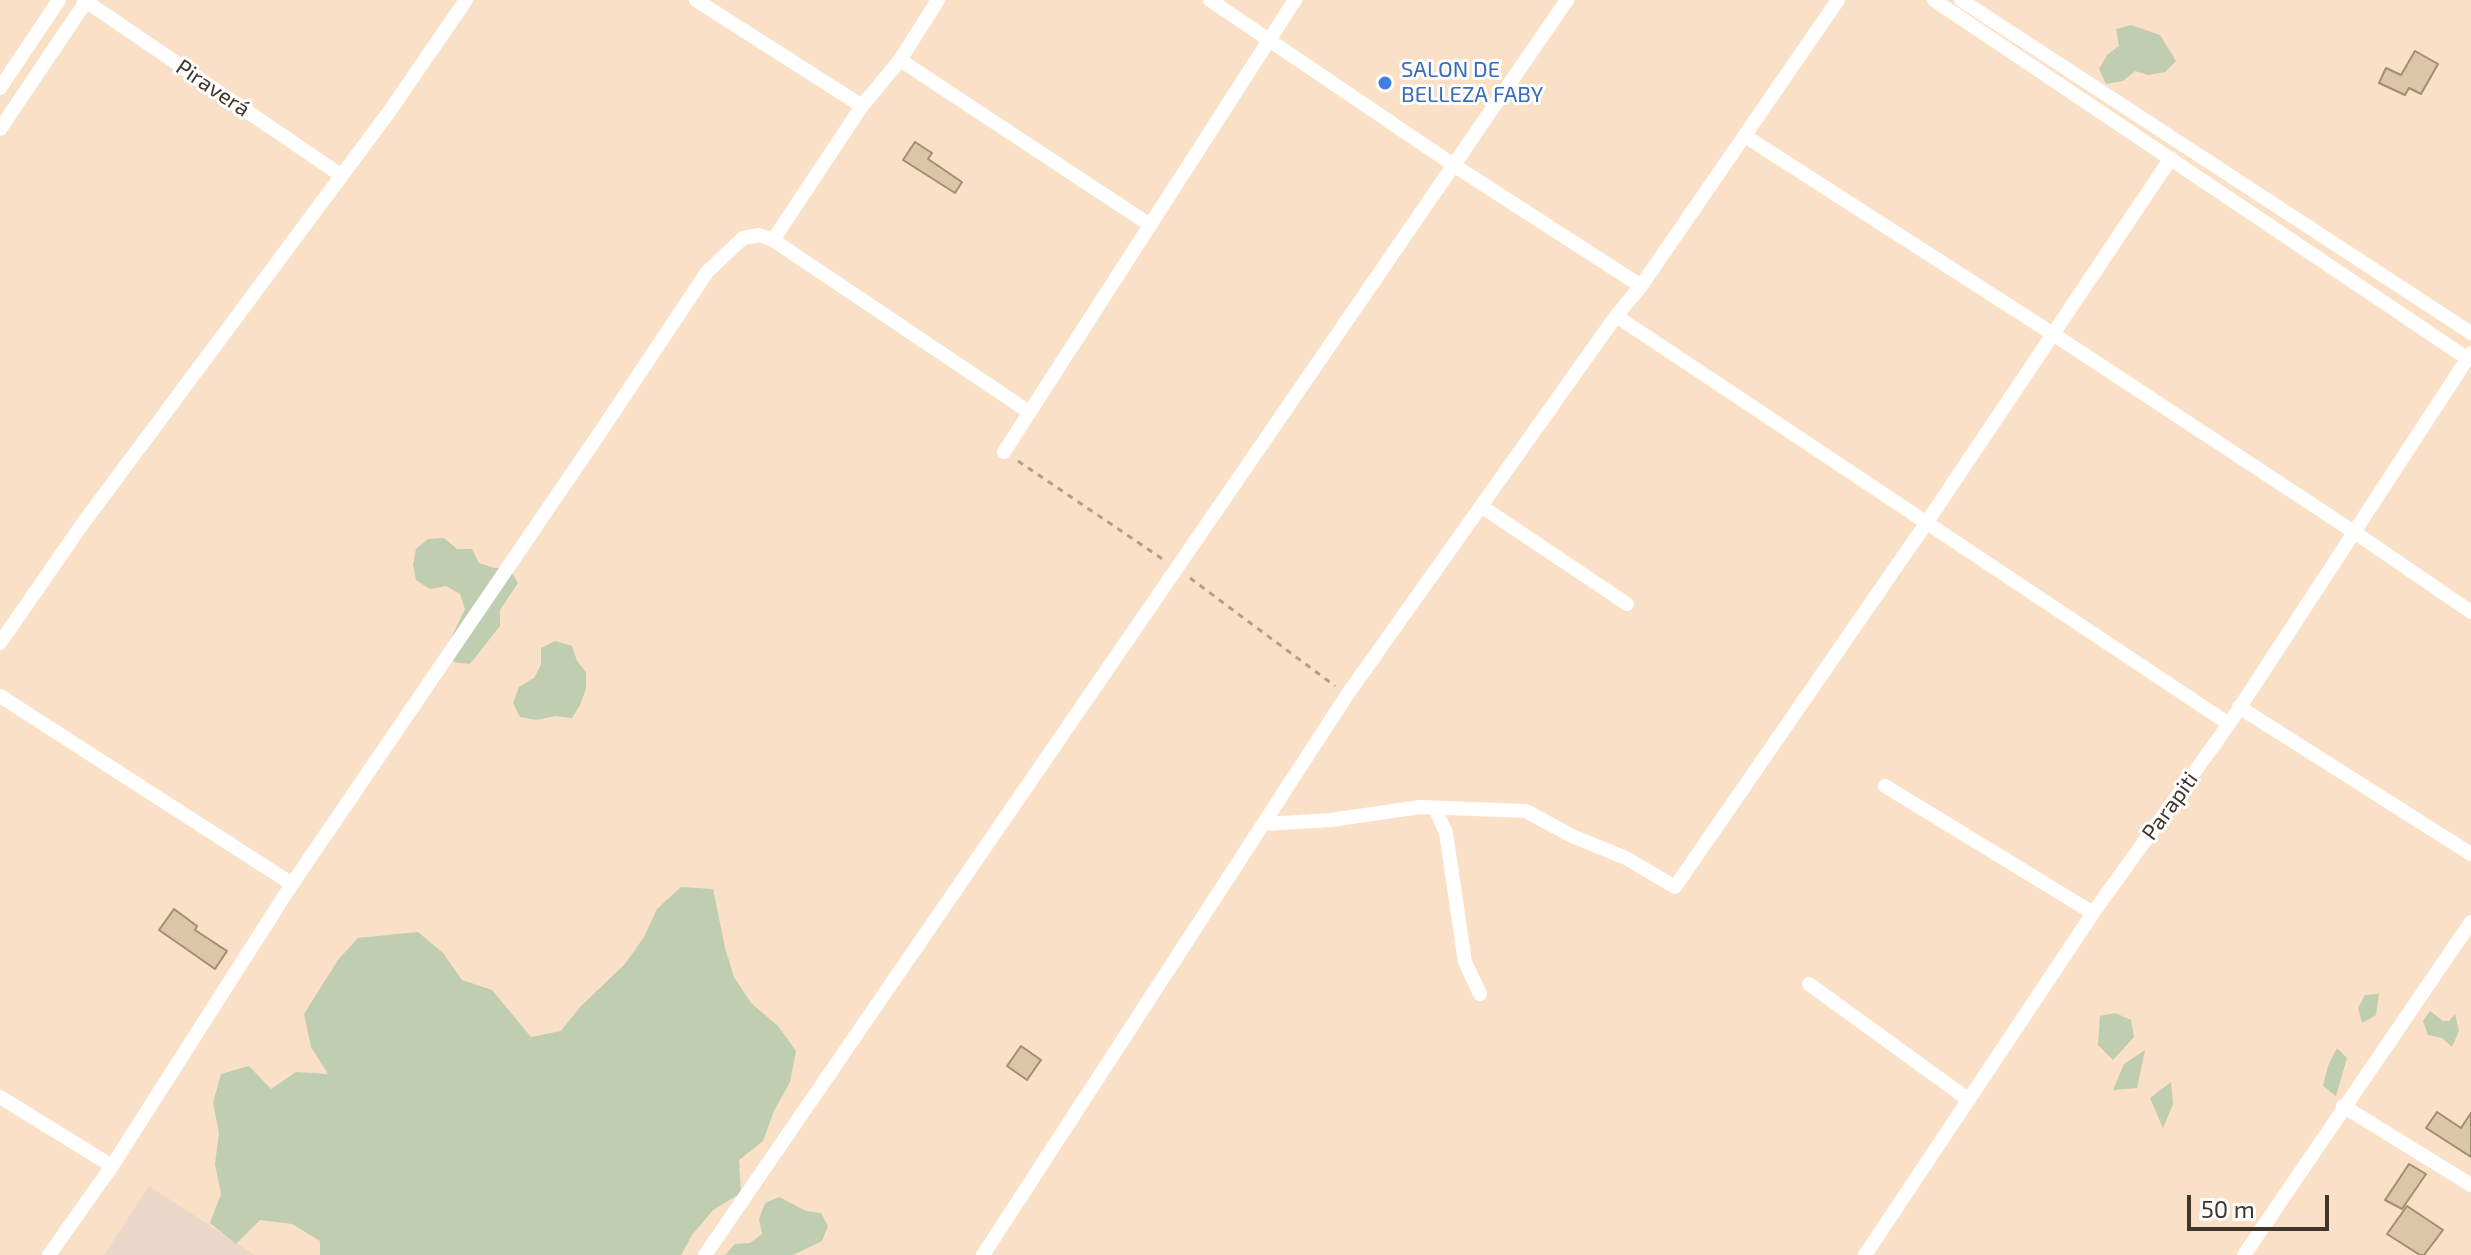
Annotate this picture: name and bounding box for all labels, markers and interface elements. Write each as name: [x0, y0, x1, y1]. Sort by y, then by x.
street label: Piraverá: [171, 54, 255, 122]
place label: SALON DE BELLEZA FABY: [1401, 57, 1543, 108]
marker: SALON DE BELLEZA FABY: [1376, 74, 1394, 92]
street label: Parapiti: [2136, 767, 2204, 845]
scale bar: [2191, 1179, 2333, 1229]
text: 50 m: [2201, 1194, 2255, 1223]

